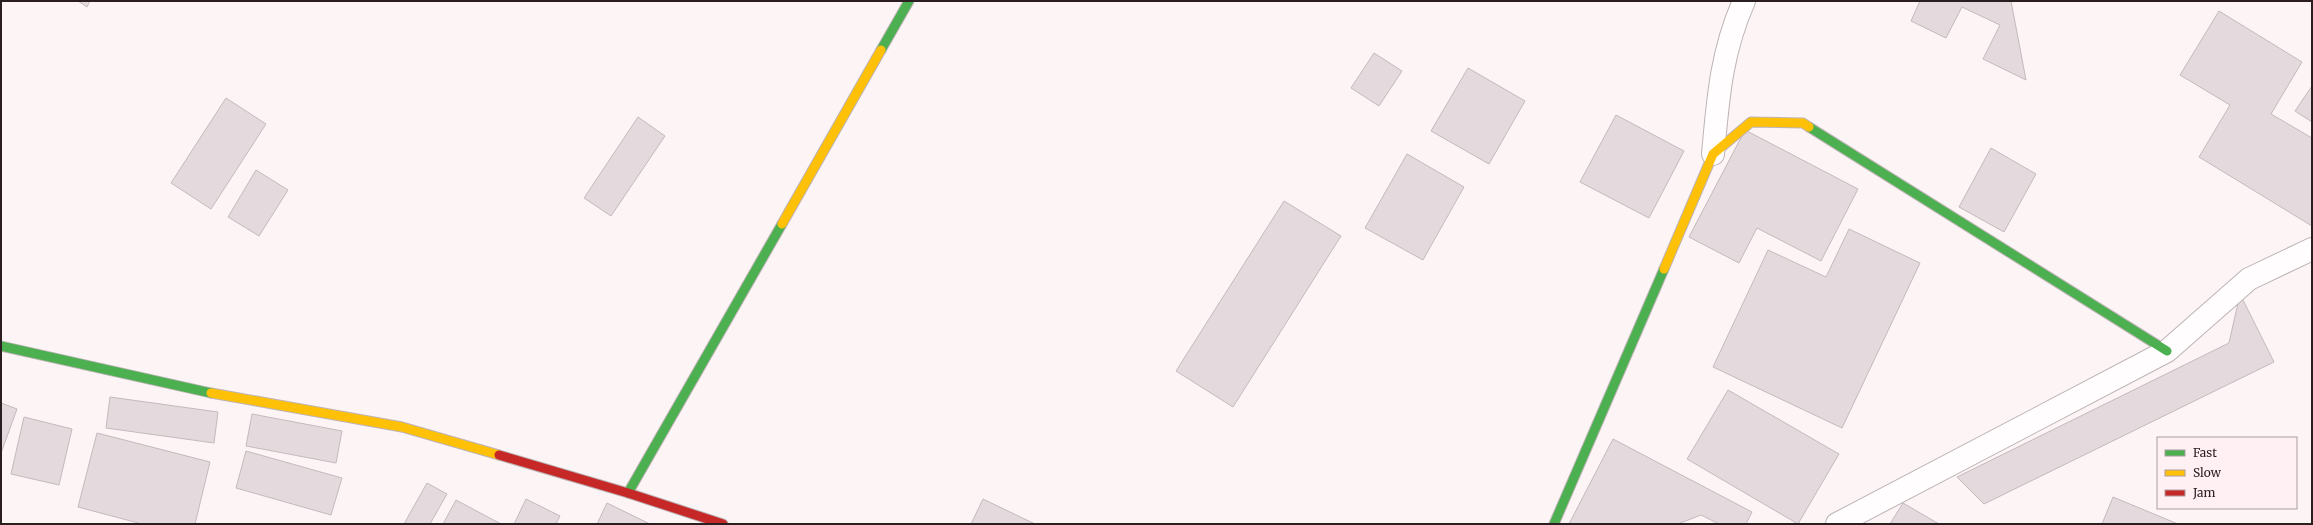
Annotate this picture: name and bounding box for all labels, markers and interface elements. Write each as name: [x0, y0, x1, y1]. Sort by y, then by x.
legend: [2157, 437, 2297, 509]
text: Fast: [2193, 445, 2217, 460]
text: Slow: [2193, 465, 2222, 480]
text: Jam: [2192, 485, 2216, 500]

